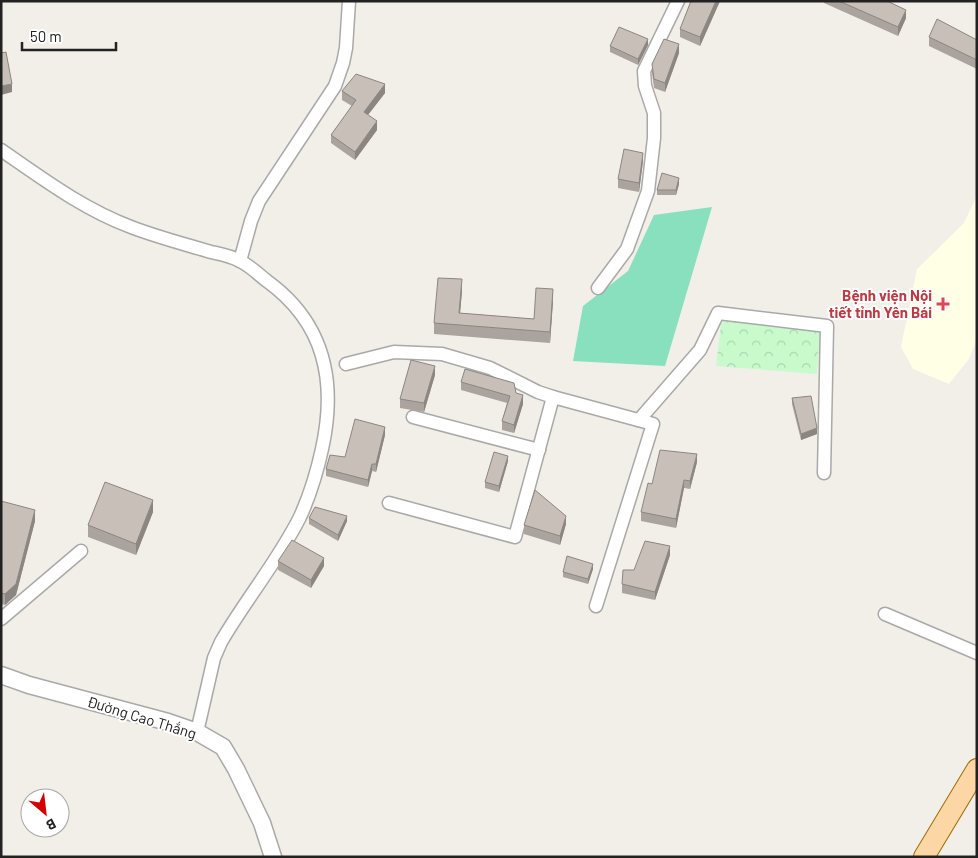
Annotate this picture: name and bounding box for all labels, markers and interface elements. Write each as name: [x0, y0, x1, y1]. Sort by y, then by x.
scale bar: [22, 20, 116, 52]
text: 50 m: [30, 27, 62, 45]
place label: Bệnh viện Nội tiết tỉnh Yên Bái: [829, 286, 932, 321]
marker: Bệnh viện Nội tiết tỉnh Yên Bái: [936, 297, 950, 311]
street label: Đường Cao Thắng: [85, 692, 199, 742]
north arrow: [20, 788, 70, 838]
text: B: [44, 815, 59, 834]

